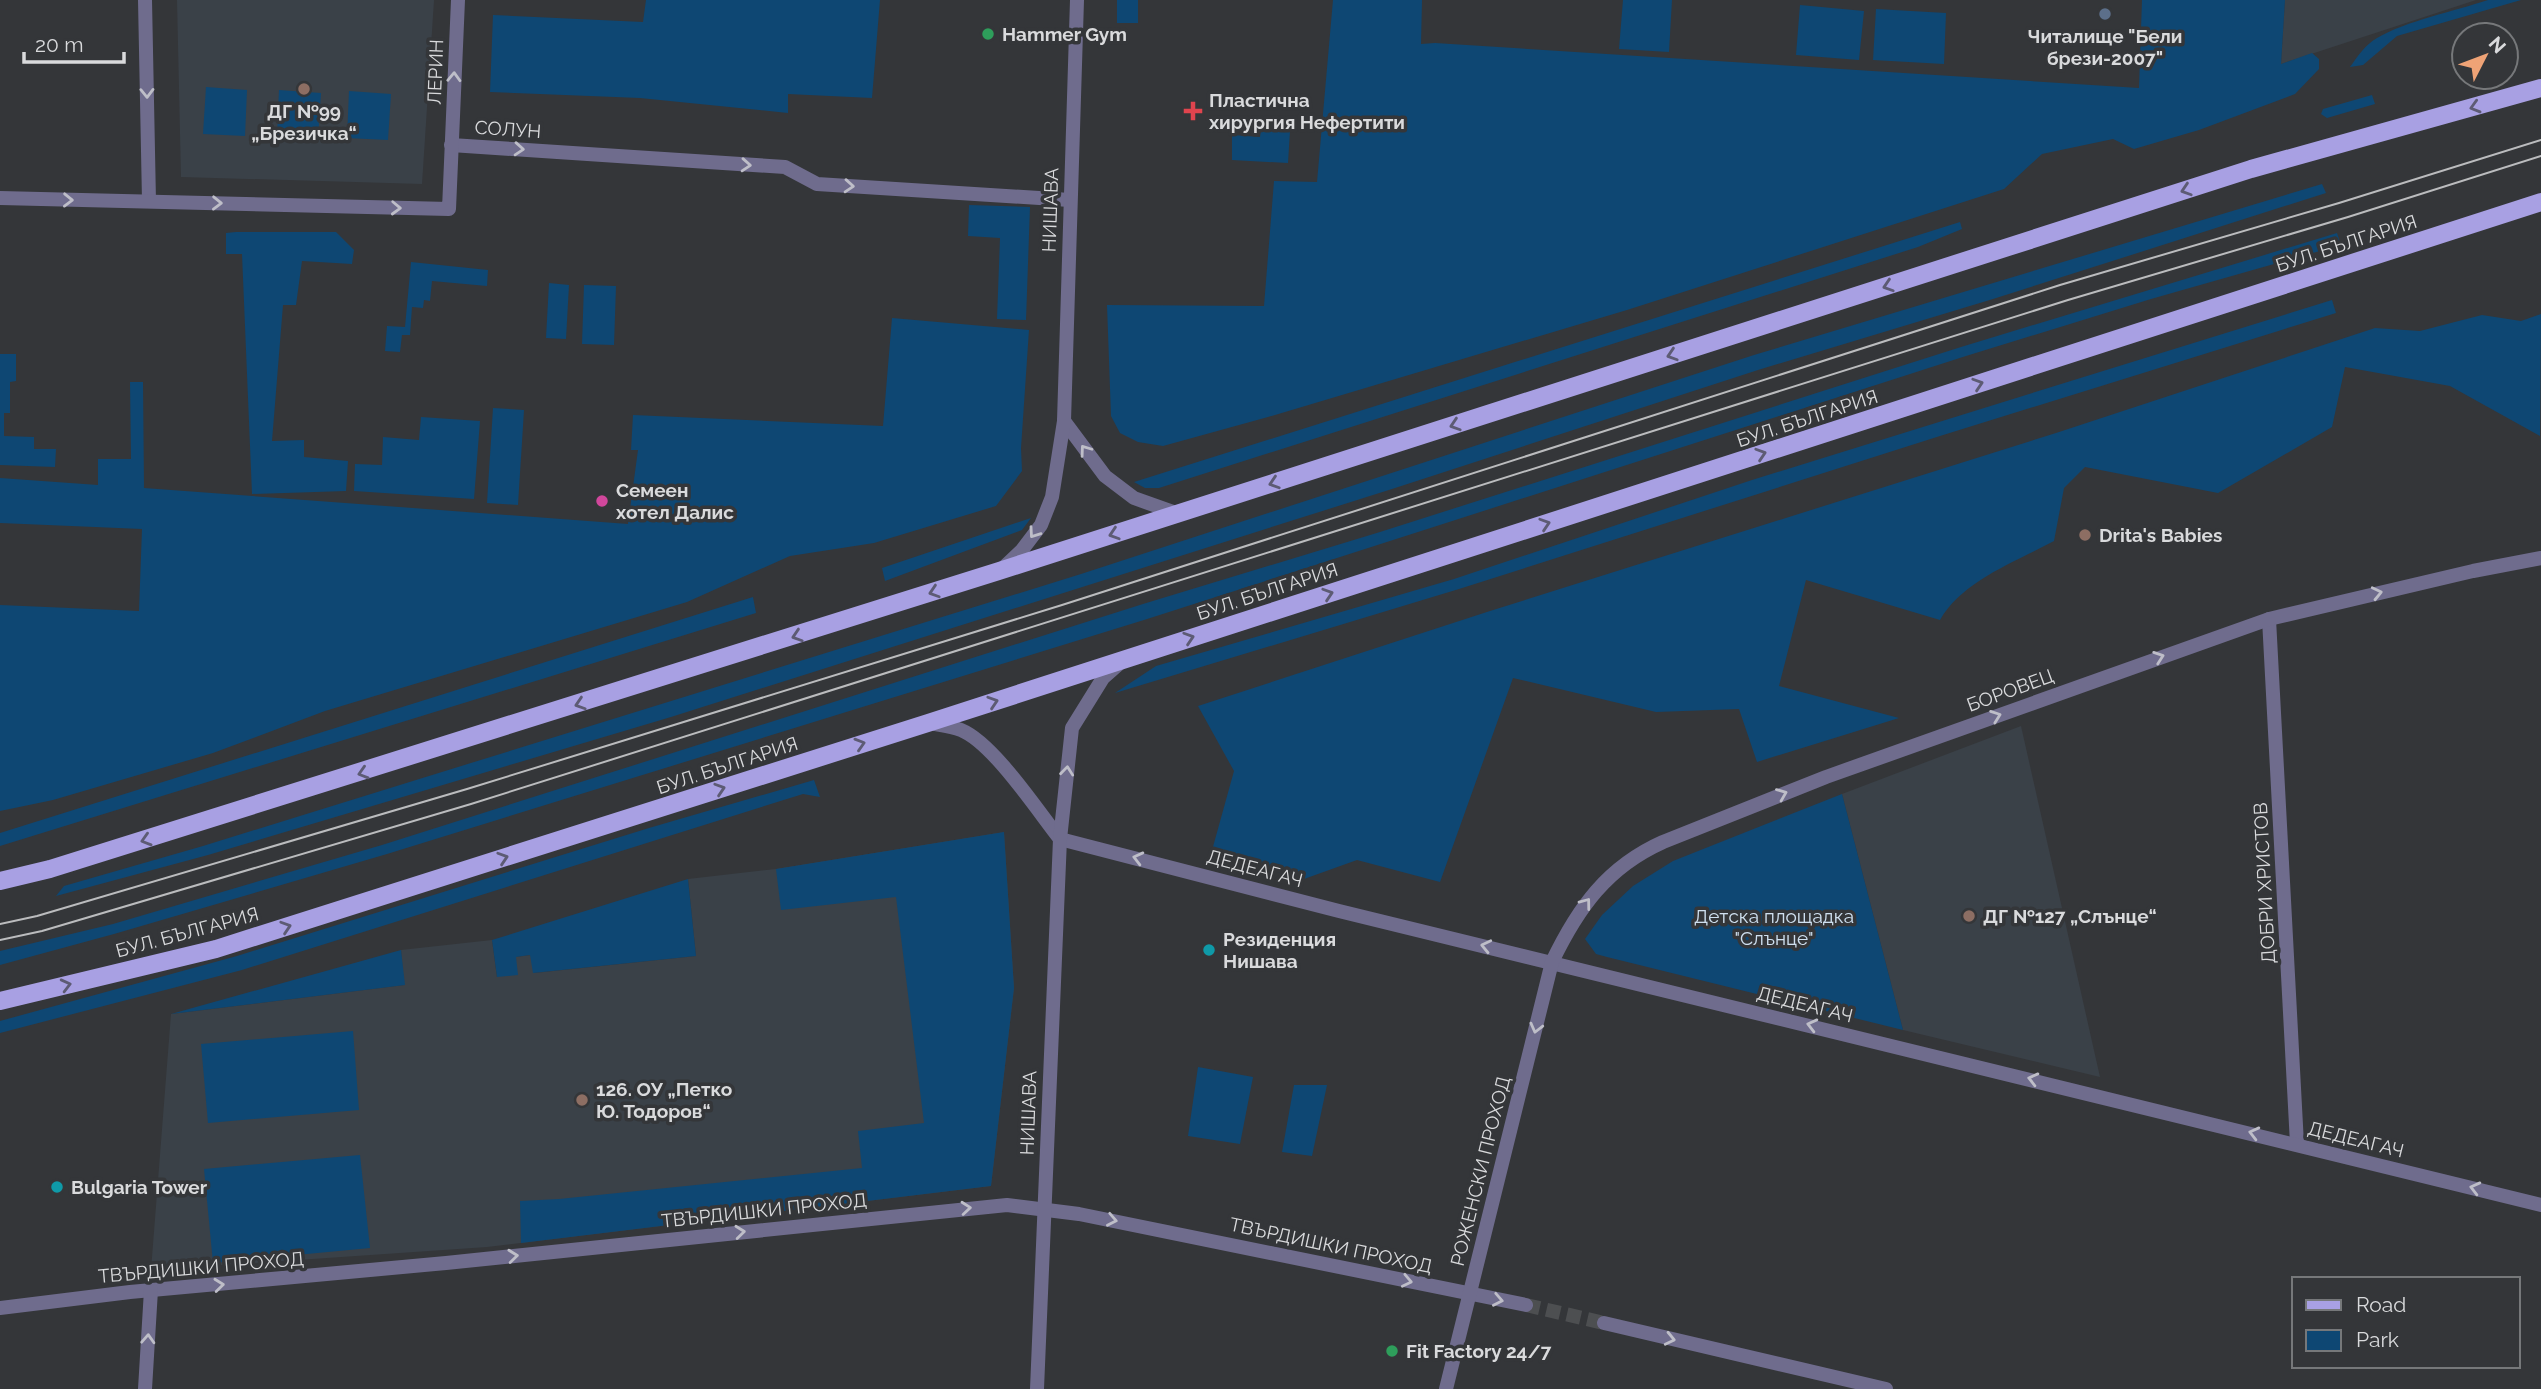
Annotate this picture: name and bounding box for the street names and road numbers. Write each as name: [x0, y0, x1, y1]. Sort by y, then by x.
street label: ЛЕРИН: [423, 39, 447, 105]
street label: СОЛУН: [474, 116, 542, 142]
street label: НИШАВА: [1038, 167, 1062, 253]
street label: БУЛ. БЪЛГАРИЯ: [2273, 210, 2419, 276]
street label: БУЛ. БЪЛГАРИЯ: [1734, 385, 1880, 451]
street label: БУЛ. БЪЛГАРИЯ: [1194, 558, 1340, 624]
street label: БОРОВЕЦ: [1964, 664, 2057, 716]
street label: БУЛ. БЪЛГАРИЯ: [654, 732, 800, 798]
street label: ДОБРИ ХРИСТОВ: [2249, 802, 2279, 964]
street label: ДЕДЕАГАЧ: [1205, 845, 1305, 891]
street label: БУЛ. БЪЛГАРИЯ: [113, 902, 261, 962]
street label: ДЕДЕАГАЧ: [1755, 981, 1855, 1027]
street label: НИШАВА: [1016, 1070, 1040, 1156]
street label: РОЖЕНСКИ ПРОХОД: [1446, 1074, 1514, 1268]
street label: ДЕДЕАГАЧ: [2306, 1116, 2406, 1162]
street label: ТВЪРДИШКИ ПРОХОД: [660, 1188, 868, 1232]
street label: ТВЪРДИШКИ ПРОХОД: [1228, 1213, 1434, 1277]
street label: ТВЪРДИШКИ ПРОХОД: [97, 1247, 305, 1287]

